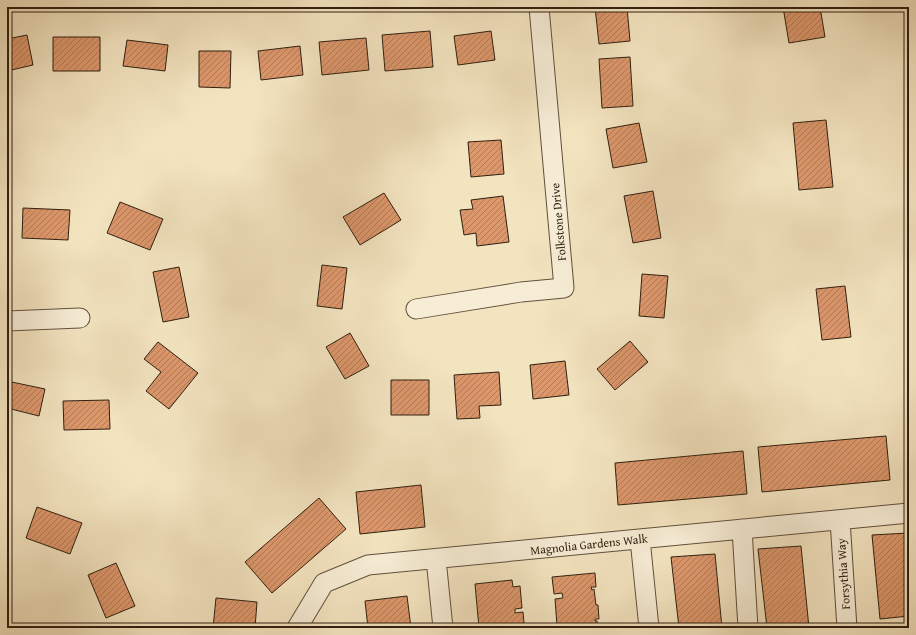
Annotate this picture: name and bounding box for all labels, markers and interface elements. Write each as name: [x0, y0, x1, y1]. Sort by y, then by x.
street label: Folkstone Drive: [546, 182, 570, 262]
street label: Magnolia Gardens Walk: [529, 529, 649, 559]
street label: Forsythia Way: [832, 538, 854, 610]

